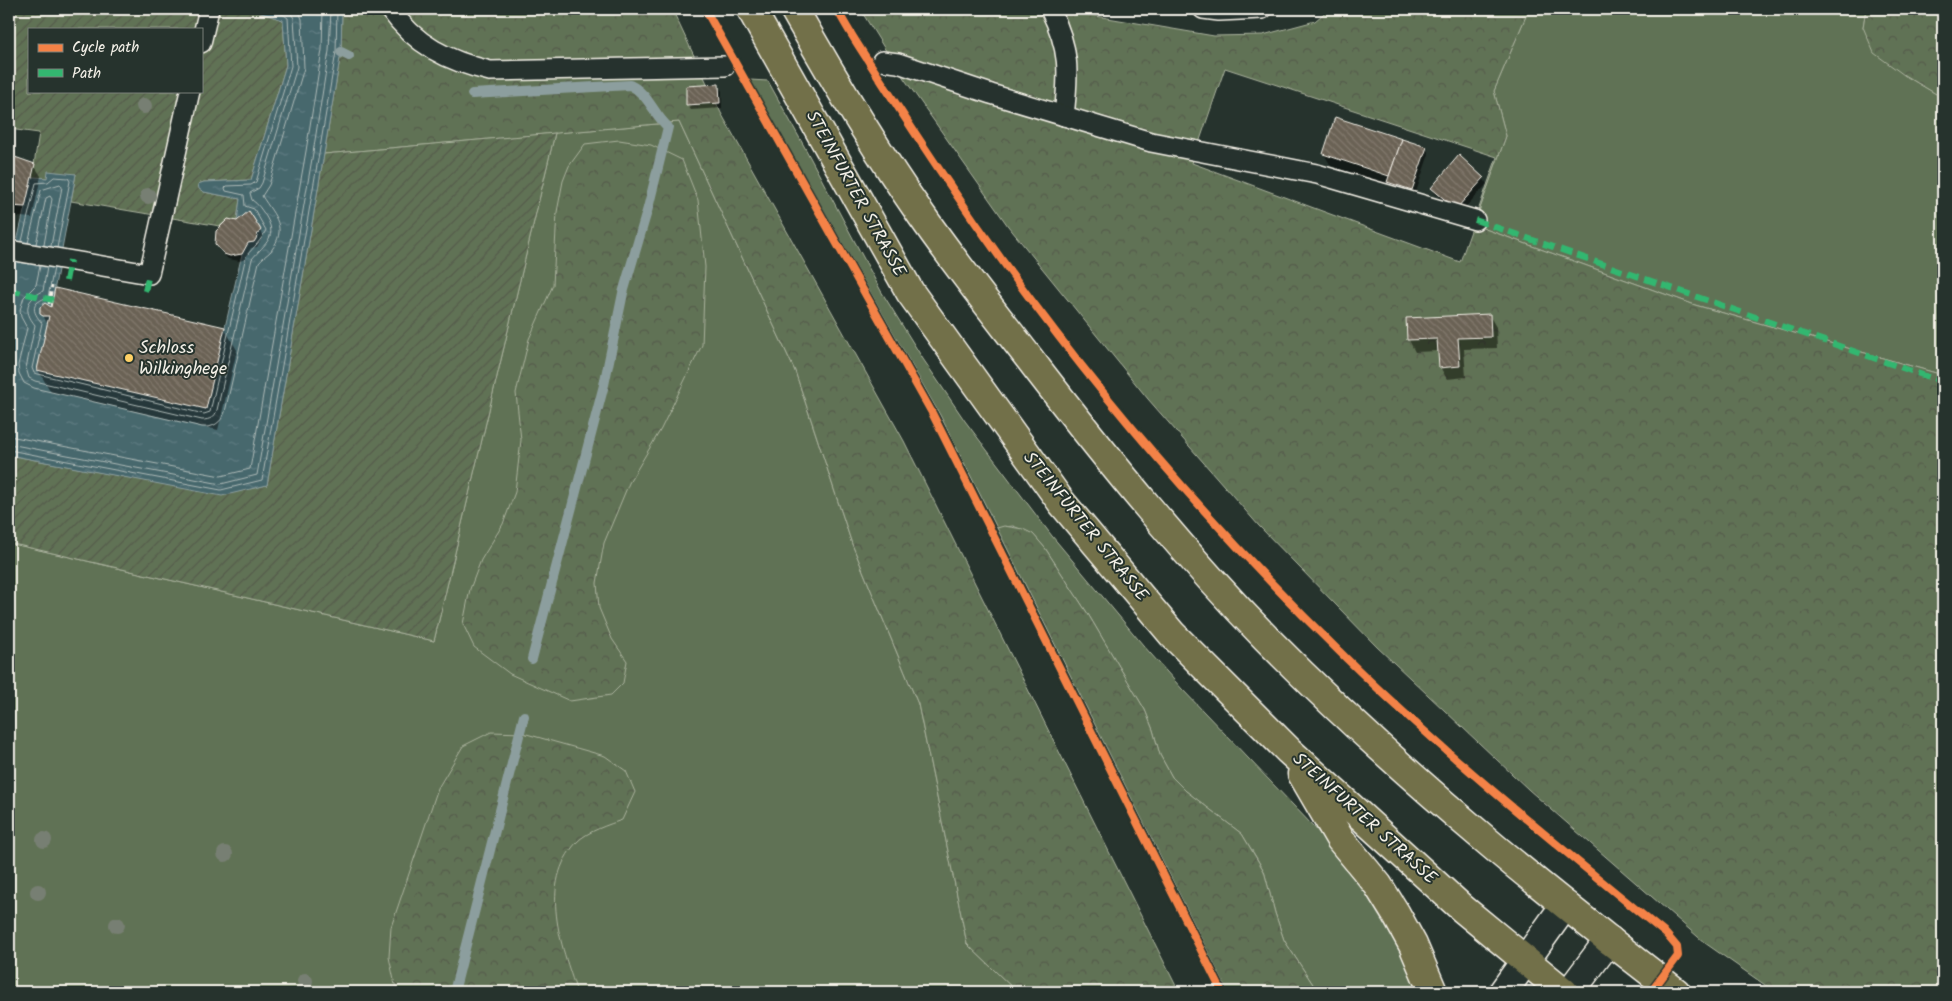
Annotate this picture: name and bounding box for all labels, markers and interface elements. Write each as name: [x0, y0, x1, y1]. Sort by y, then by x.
legend: [28, 28, 202, 92]
text: Cycle path: [72, 36, 139, 60]
text: Path: [72, 62, 101, 86]
street label: STEINFURTER STRASSE: [797, 105, 913, 283]
place label: Schloss Wilkinghege: [139, 334, 227, 384]
marker: Schloss Wilkinghege: [123, 352, 135, 364]
street label: STEINFURTER STRASSE: [1015, 445, 1155, 609]
street label: STEINFURTER STRASSE: [1285, 746, 1443, 892]

